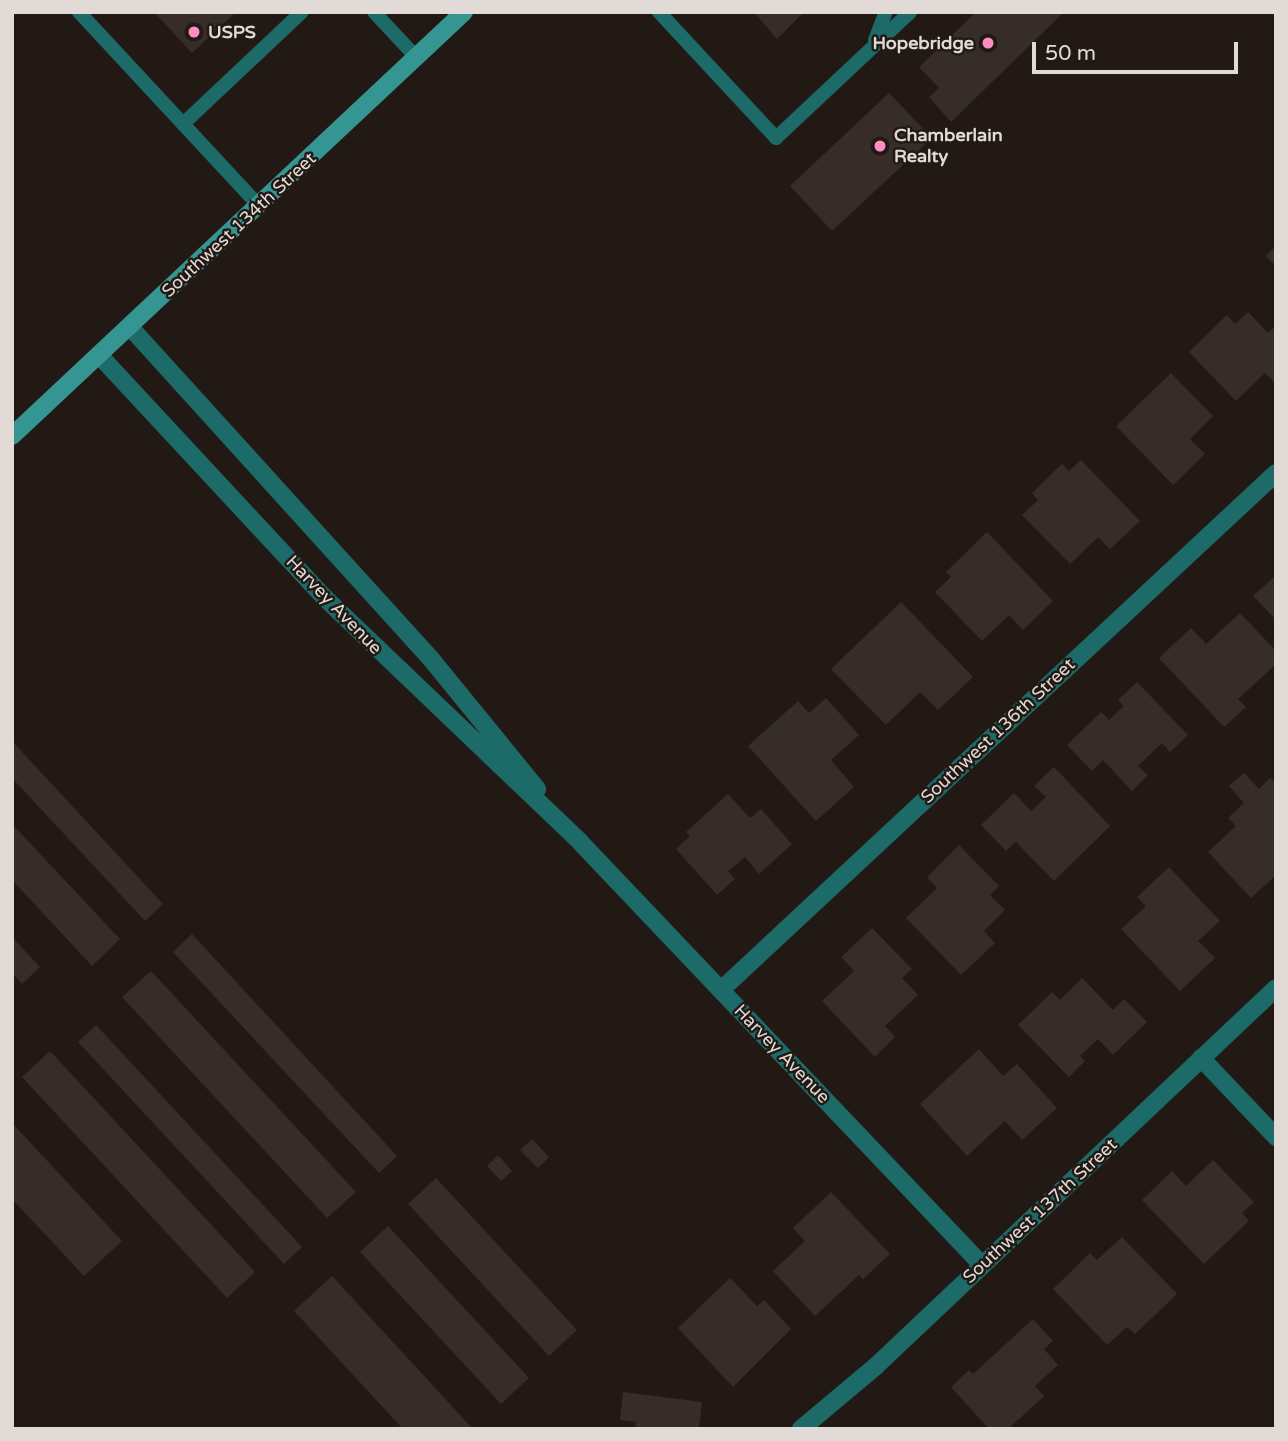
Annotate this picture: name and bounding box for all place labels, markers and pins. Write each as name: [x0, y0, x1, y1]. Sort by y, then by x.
place label: USPS: [208, 21, 256, 43]
marker: USPS: [186, 24, 202, 40]
place label: Hopebridge: [873, 32, 974, 54]
marker: Hopebridge: [980, 35, 996, 51]
place label: Chamberlain Realty: [894, 125, 1003, 168]
marker: Chamberlain Realty: [872, 138, 888, 154]

